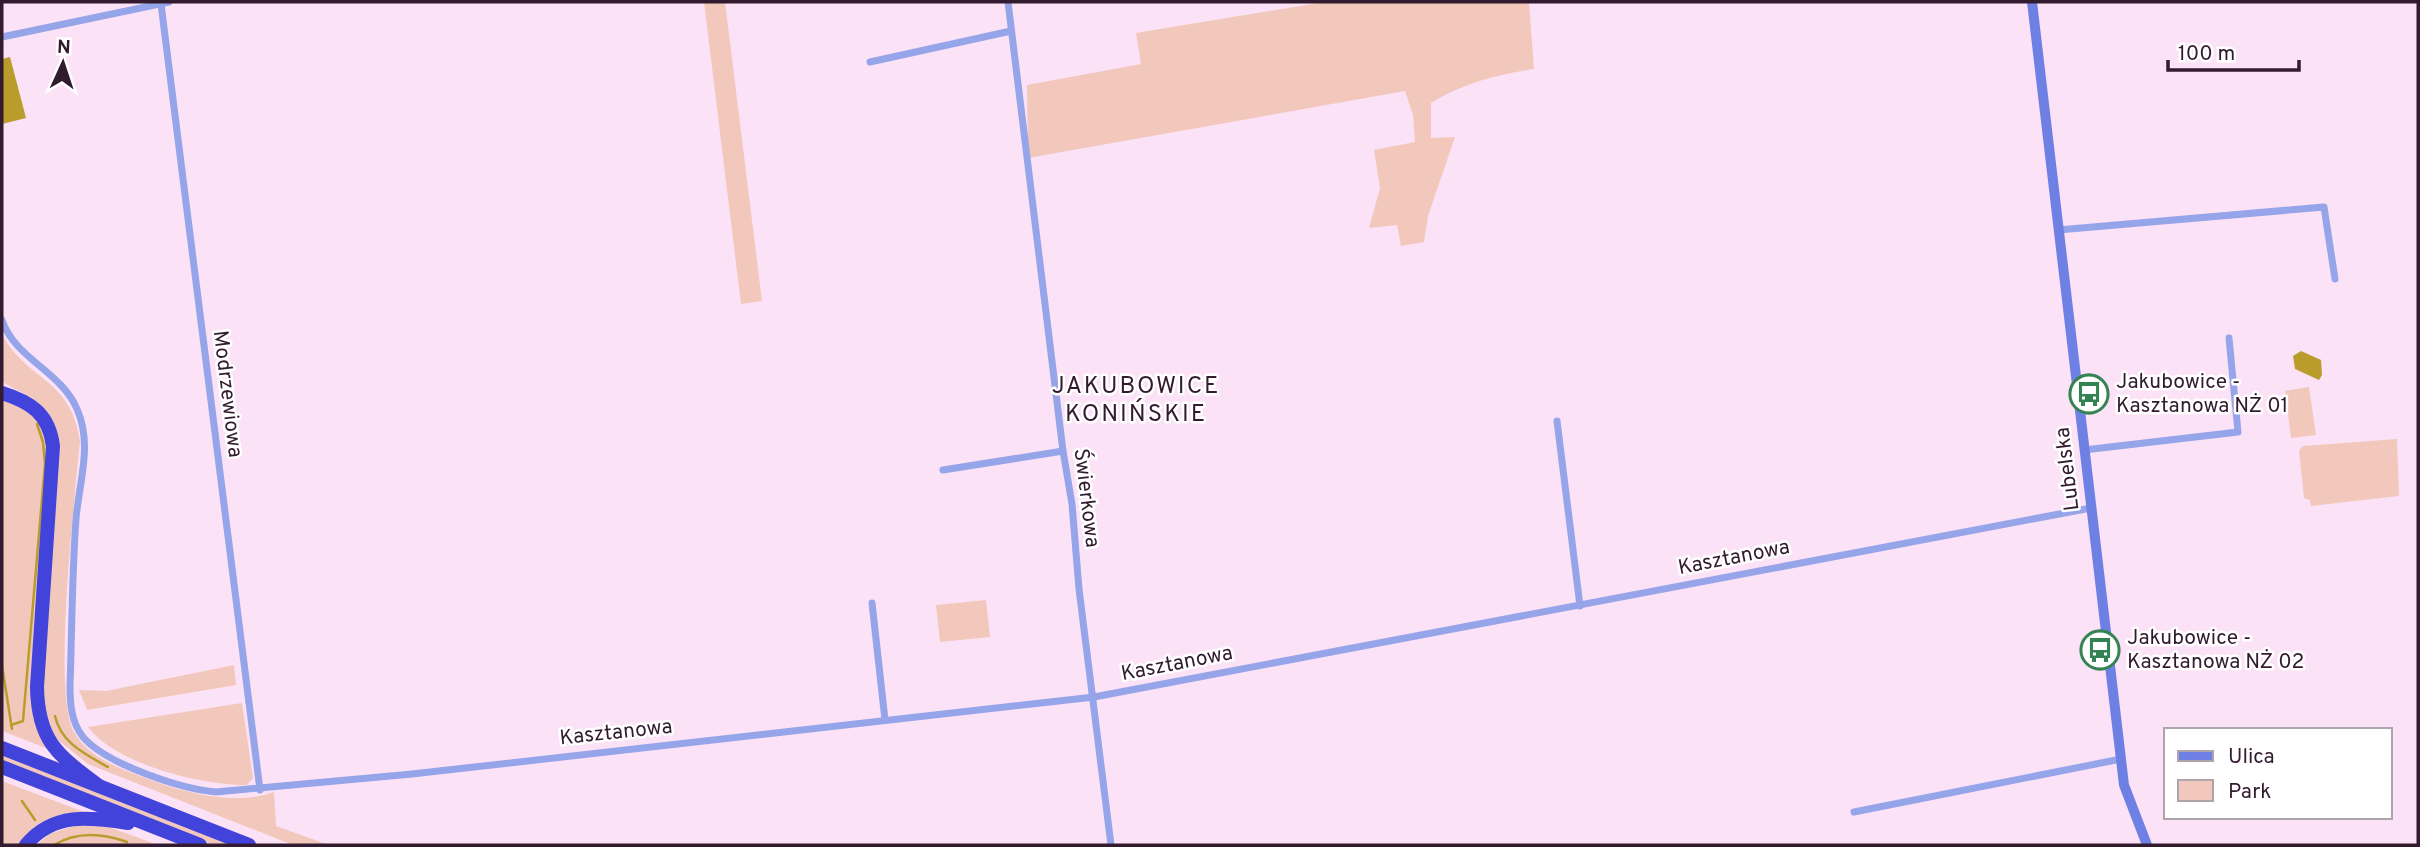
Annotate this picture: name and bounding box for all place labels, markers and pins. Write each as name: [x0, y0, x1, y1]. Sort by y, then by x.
place label: Jakubowice - Kasztanowa NŻ 01: [2116, 369, 2288, 420]
bus stop icon: Jakubowice - Kasztanowa NŻ 01: [2068, 373, 2110, 415]
place label: Jakubowice - Kasztanowa NŻ 02: [2127, 625, 2304, 676]
bus stop icon: Jakubowice - Kasztanowa NŻ 02: [2079, 629, 2121, 671]

